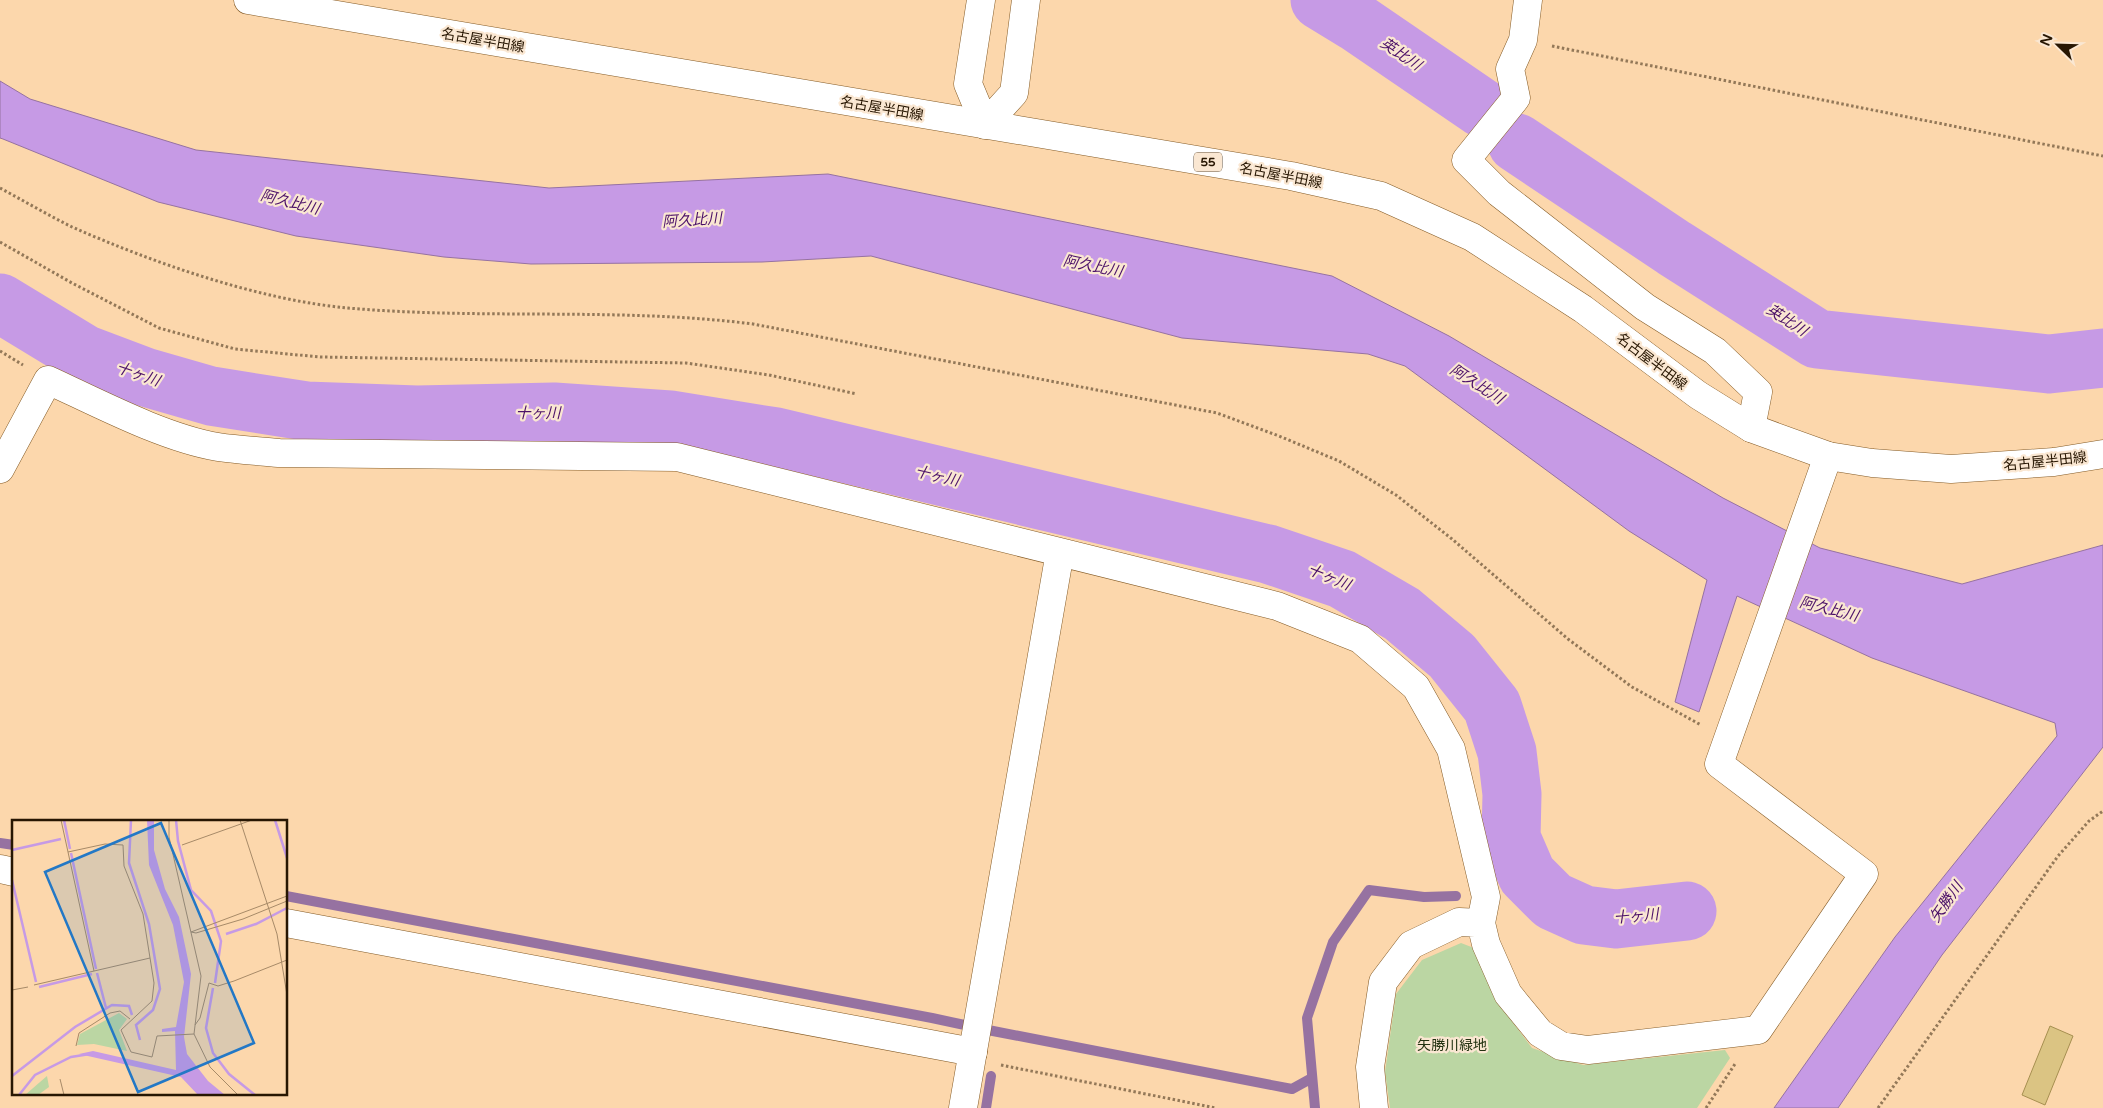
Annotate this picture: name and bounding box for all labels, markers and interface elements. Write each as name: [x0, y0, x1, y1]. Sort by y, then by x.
north arrow: [2033, 20, 2083, 70]
street label: 名古屋半田線: [440, 25, 526, 56]
text: N: [2036, 32, 2057, 49]
water label: 英比川: [1377, 34, 1426, 75]
street label: 名古屋半田線: [839, 93, 925, 124]
road number: 55: [1194, 152, 1222, 172]
street label: 名古屋半田線: [1238, 159, 1324, 192]
water label: 阿久比川: [259, 186, 323, 218]
water label: 阿久比川: [661, 209, 725, 231]
water label: 阿久比川: [1062, 251, 1126, 281]
water label: 英比川: [1763, 300, 1812, 341]
street label: 名古屋半田線: [1613, 329, 1690, 393]
water label: 十ヶ川: [114, 358, 164, 390]
water label: 阿久比川: [1447, 360, 1509, 409]
water label: 十ヶ川: [515, 404, 562, 422]
street label: 名古屋半田線: [2002, 449, 2088, 474]
water label: 十ヶ川: [913, 462, 963, 490]
water label: 十ヶ川: [1305, 560, 1355, 595]
water label: 阿久比川: [1798, 593, 1862, 625]
inset map: [12, 820, 288, 1096]
water label: 矢勝川: [1926, 877, 1967, 926]
water label: 十ヶ川: [1613, 905, 1661, 927]
park label: 矢勝川緑地: [1417, 1037, 1487, 1054]

